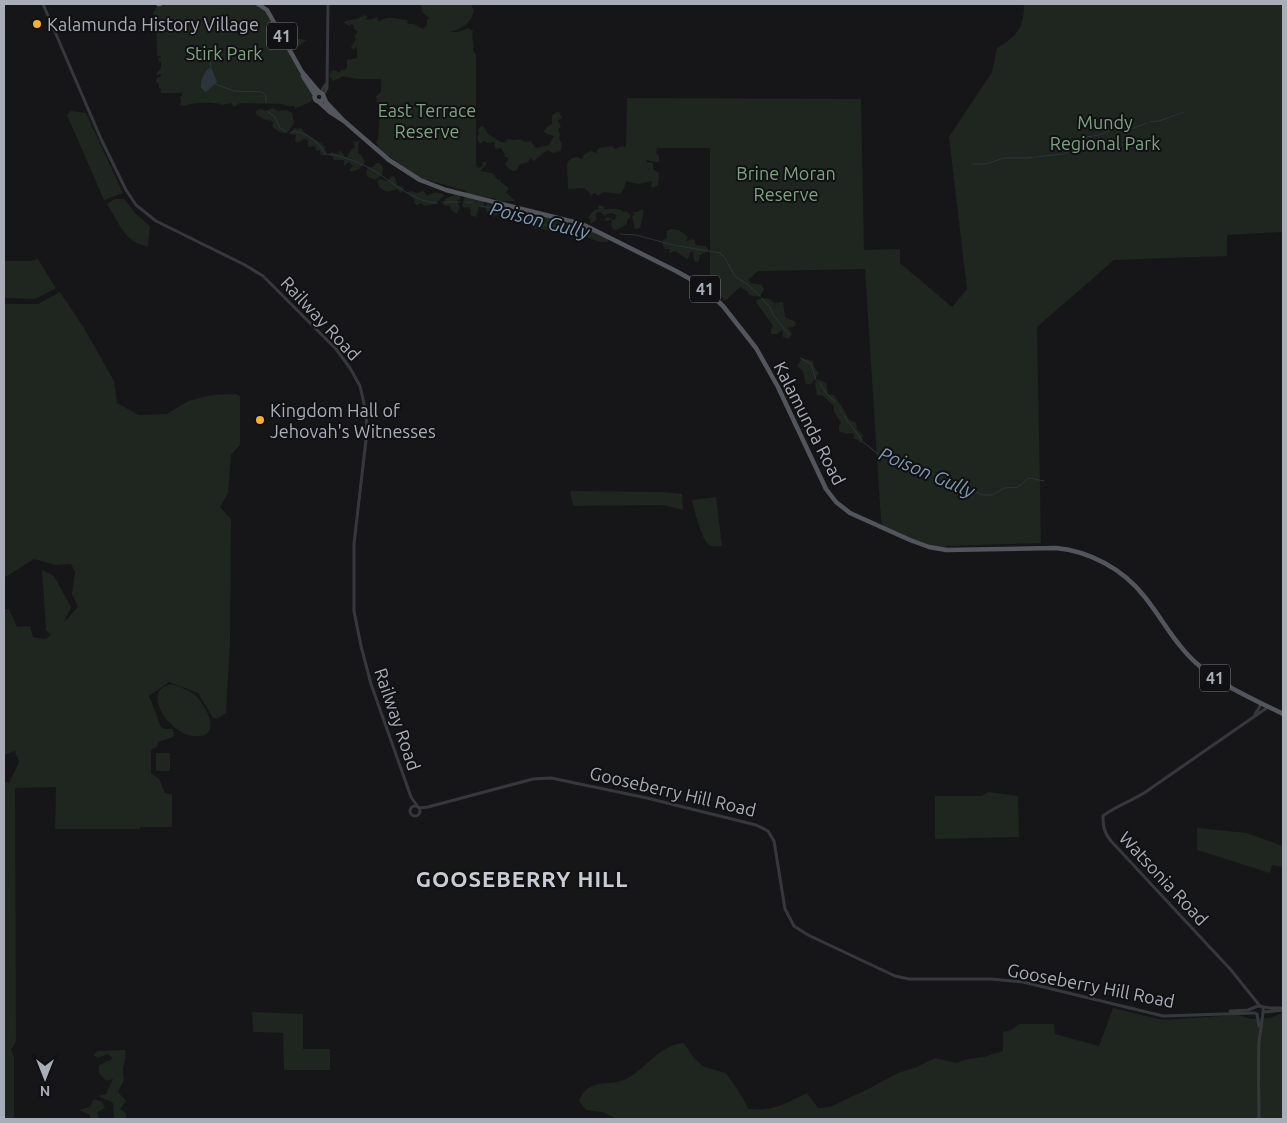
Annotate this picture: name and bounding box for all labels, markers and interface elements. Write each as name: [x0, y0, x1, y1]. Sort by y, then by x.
place label: Kalamunda History Village: [47, 14, 259, 34]
marker: Kalamunda History Village: [31, 18, 43, 30]
road number: 41: [267, 22, 297, 50]
park label: Stirk Park: [186, 43, 262, 63]
park label: East Terrace Reserve: [378, 100, 476, 141]
park label: Mundy Regional Park: [1050, 112, 1160, 153]
park label: Brine Moran Reserve: [736, 163, 836, 204]
water label: Poison Gully: [488, 197, 593, 243]
street label: Railway Road: [277, 272, 365, 364]
road number: 41: [690, 276, 720, 302]
street label: Kalamunda Road: [770, 358, 850, 488]
place label: Kingdom Hall of Jehovah's Witnesses: [270, 400, 436, 441]
marker: Kingdom Hall of Jehovah's Witnesses: [254, 414, 266, 426]
water label: Poison Gully: [876, 442, 979, 502]
road number: 41: [1200, 664, 1230, 691]
street label: Railway Road: [371, 665, 425, 773]
street label: Gooseberry Hill Road: [588, 762, 758, 820]
street label: Watsonia Road: [1116, 827, 1212, 929]
district label: GOOSEBERRY HILL: [416, 866, 628, 891]
street label: Gooseberry Hill Road: [1006, 959, 1176, 1011]
north arrow: [20, 1053, 70, 1103]
text: N: [40, 1083, 50, 1099]

